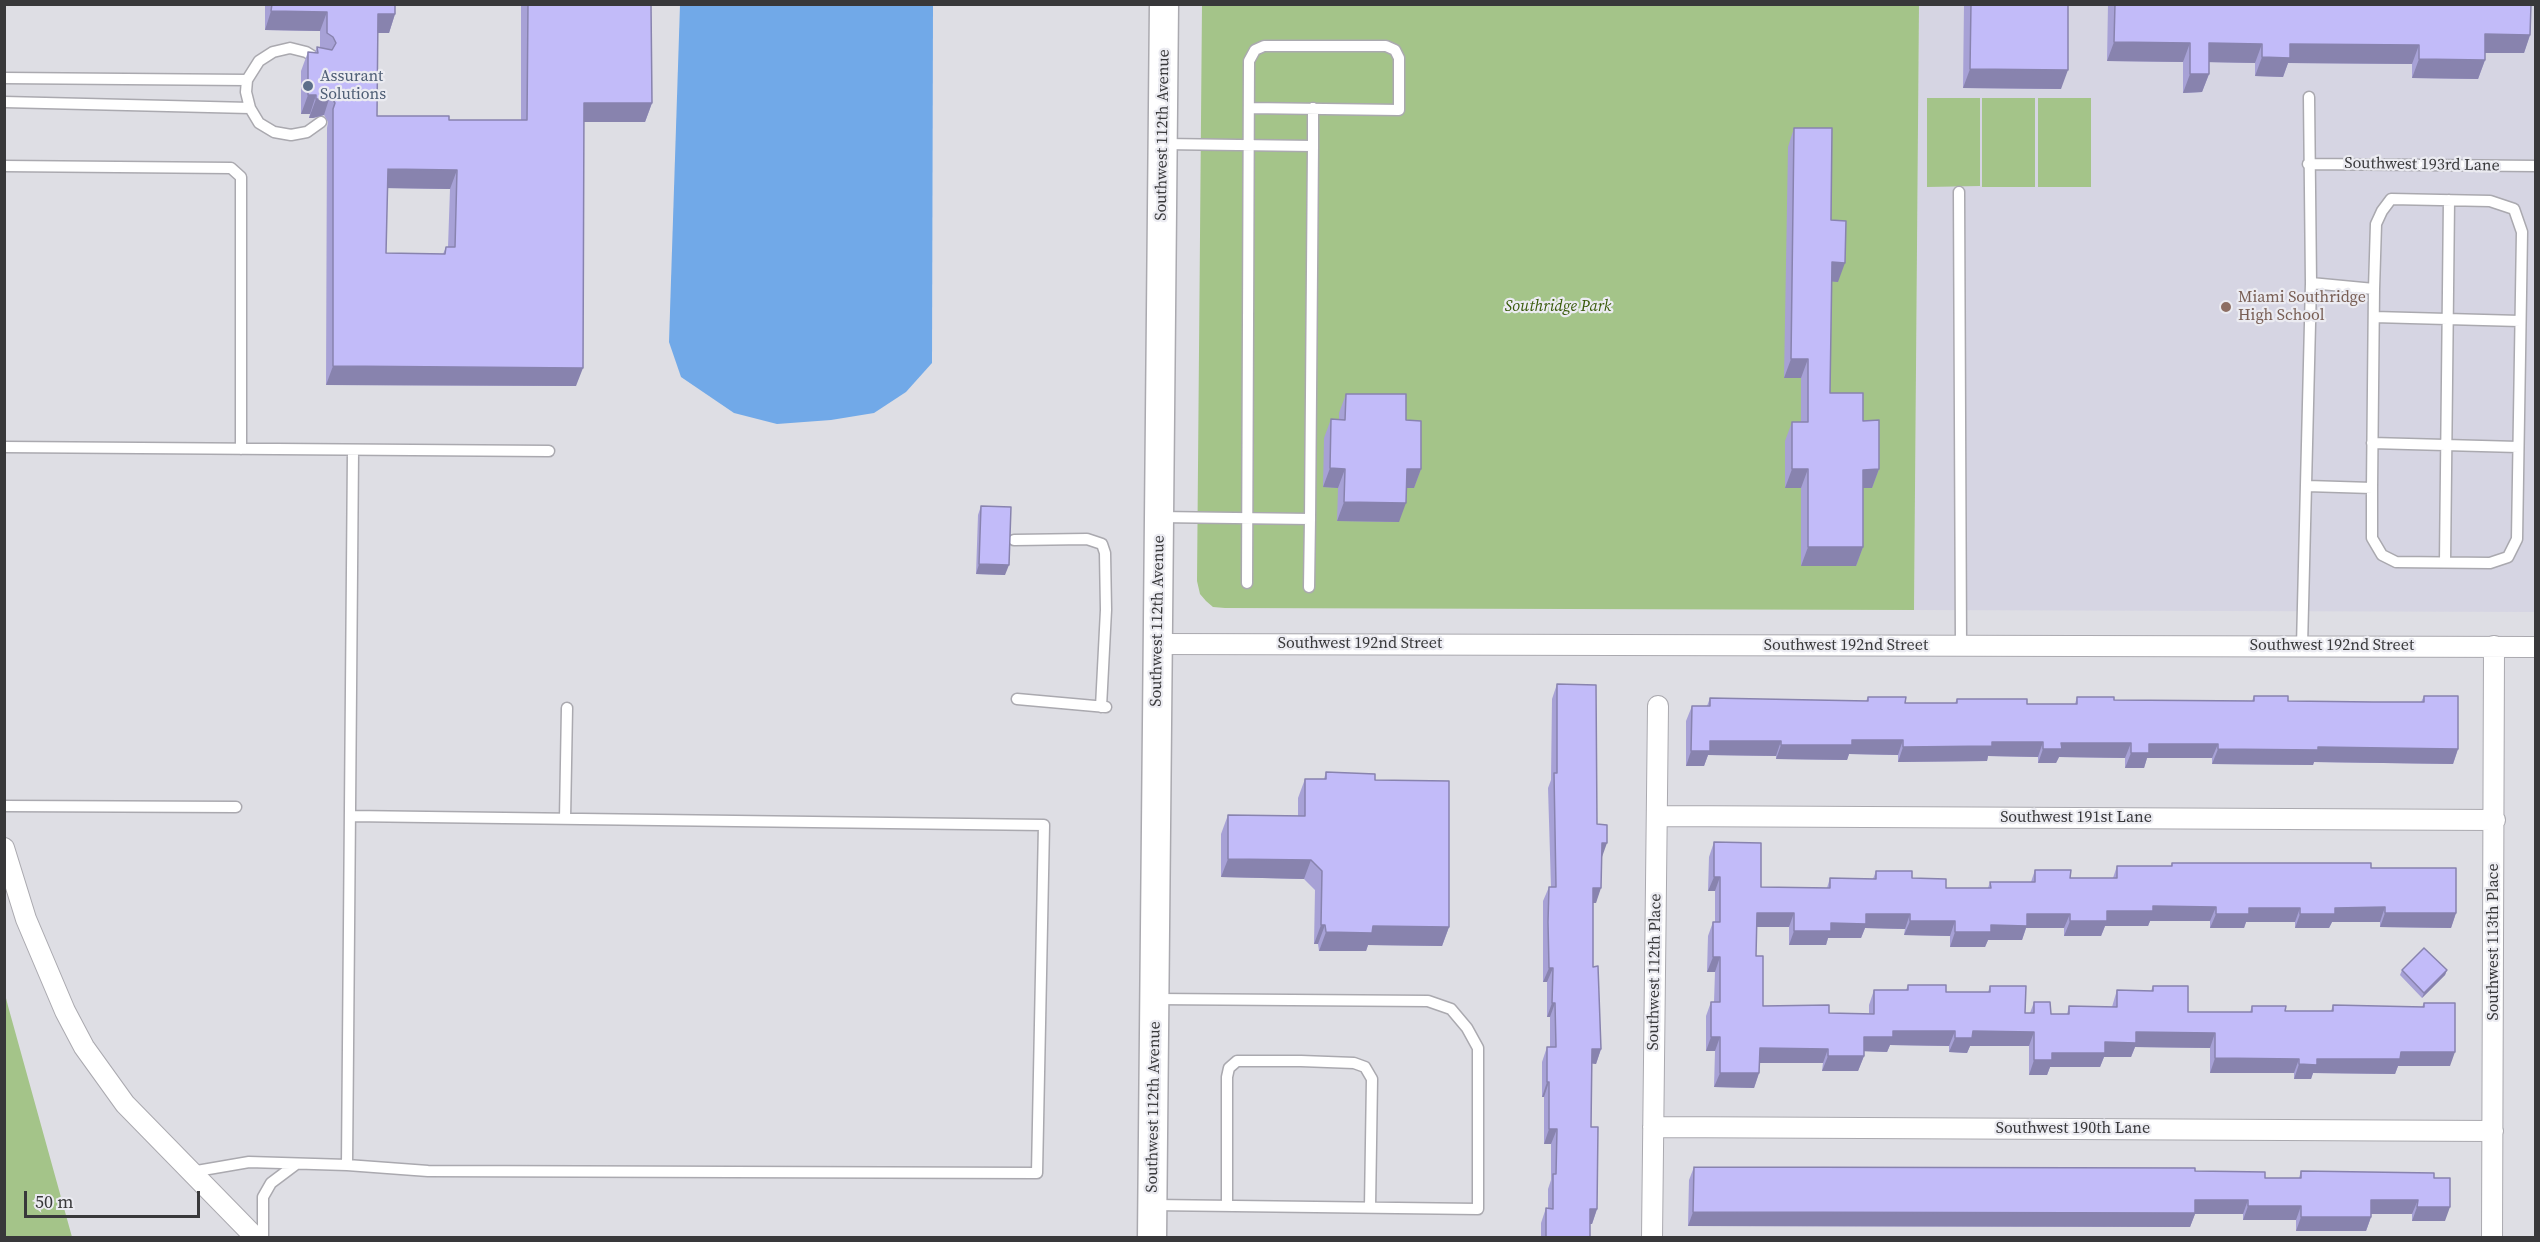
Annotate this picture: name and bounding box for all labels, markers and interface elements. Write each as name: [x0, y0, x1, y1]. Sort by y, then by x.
street label: Southwest 112th Avenue: [1152, 49, 1174, 221]
place label: Assurant Solutions: [320, 67, 386, 105]
marker: Assurant Solutions: [301, 79, 315, 93]
street label: Southwest 193rd Lane: [2344, 154, 2500, 176]
place label: Miami Southridge High School: [2238, 288, 2366, 326]
park label: Southridge Park: [1505, 297, 1611, 317]
marker: Miami Southridge High School: [2219, 300, 2233, 314]
street label: Southwest 112th Avenue: [1147, 535, 1169, 707]
street label: Southwest 192nd Street: [1278, 634, 1442, 654]
street label: Southwest 192nd Street: [1764, 636, 1928, 656]
street label: Southwest 192nd Street: [2250, 636, 2414, 656]
street label: Southwest 191st Lane: [2000, 808, 2152, 828]
street label: Southwest 113th Place: [2484, 863, 2504, 1021]
street label: Southwest 112th Place: [1644, 893, 1666, 1051]
street label: Southwest 112th Avenue: [1143, 1021, 1165, 1193]
street label: Southwest 190th Lane: [1996, 1119, 2150, 1139]
scale bar: [27, 1179, 202, 1217]
text: 50 m: [35, 1189, 73, 1214]

